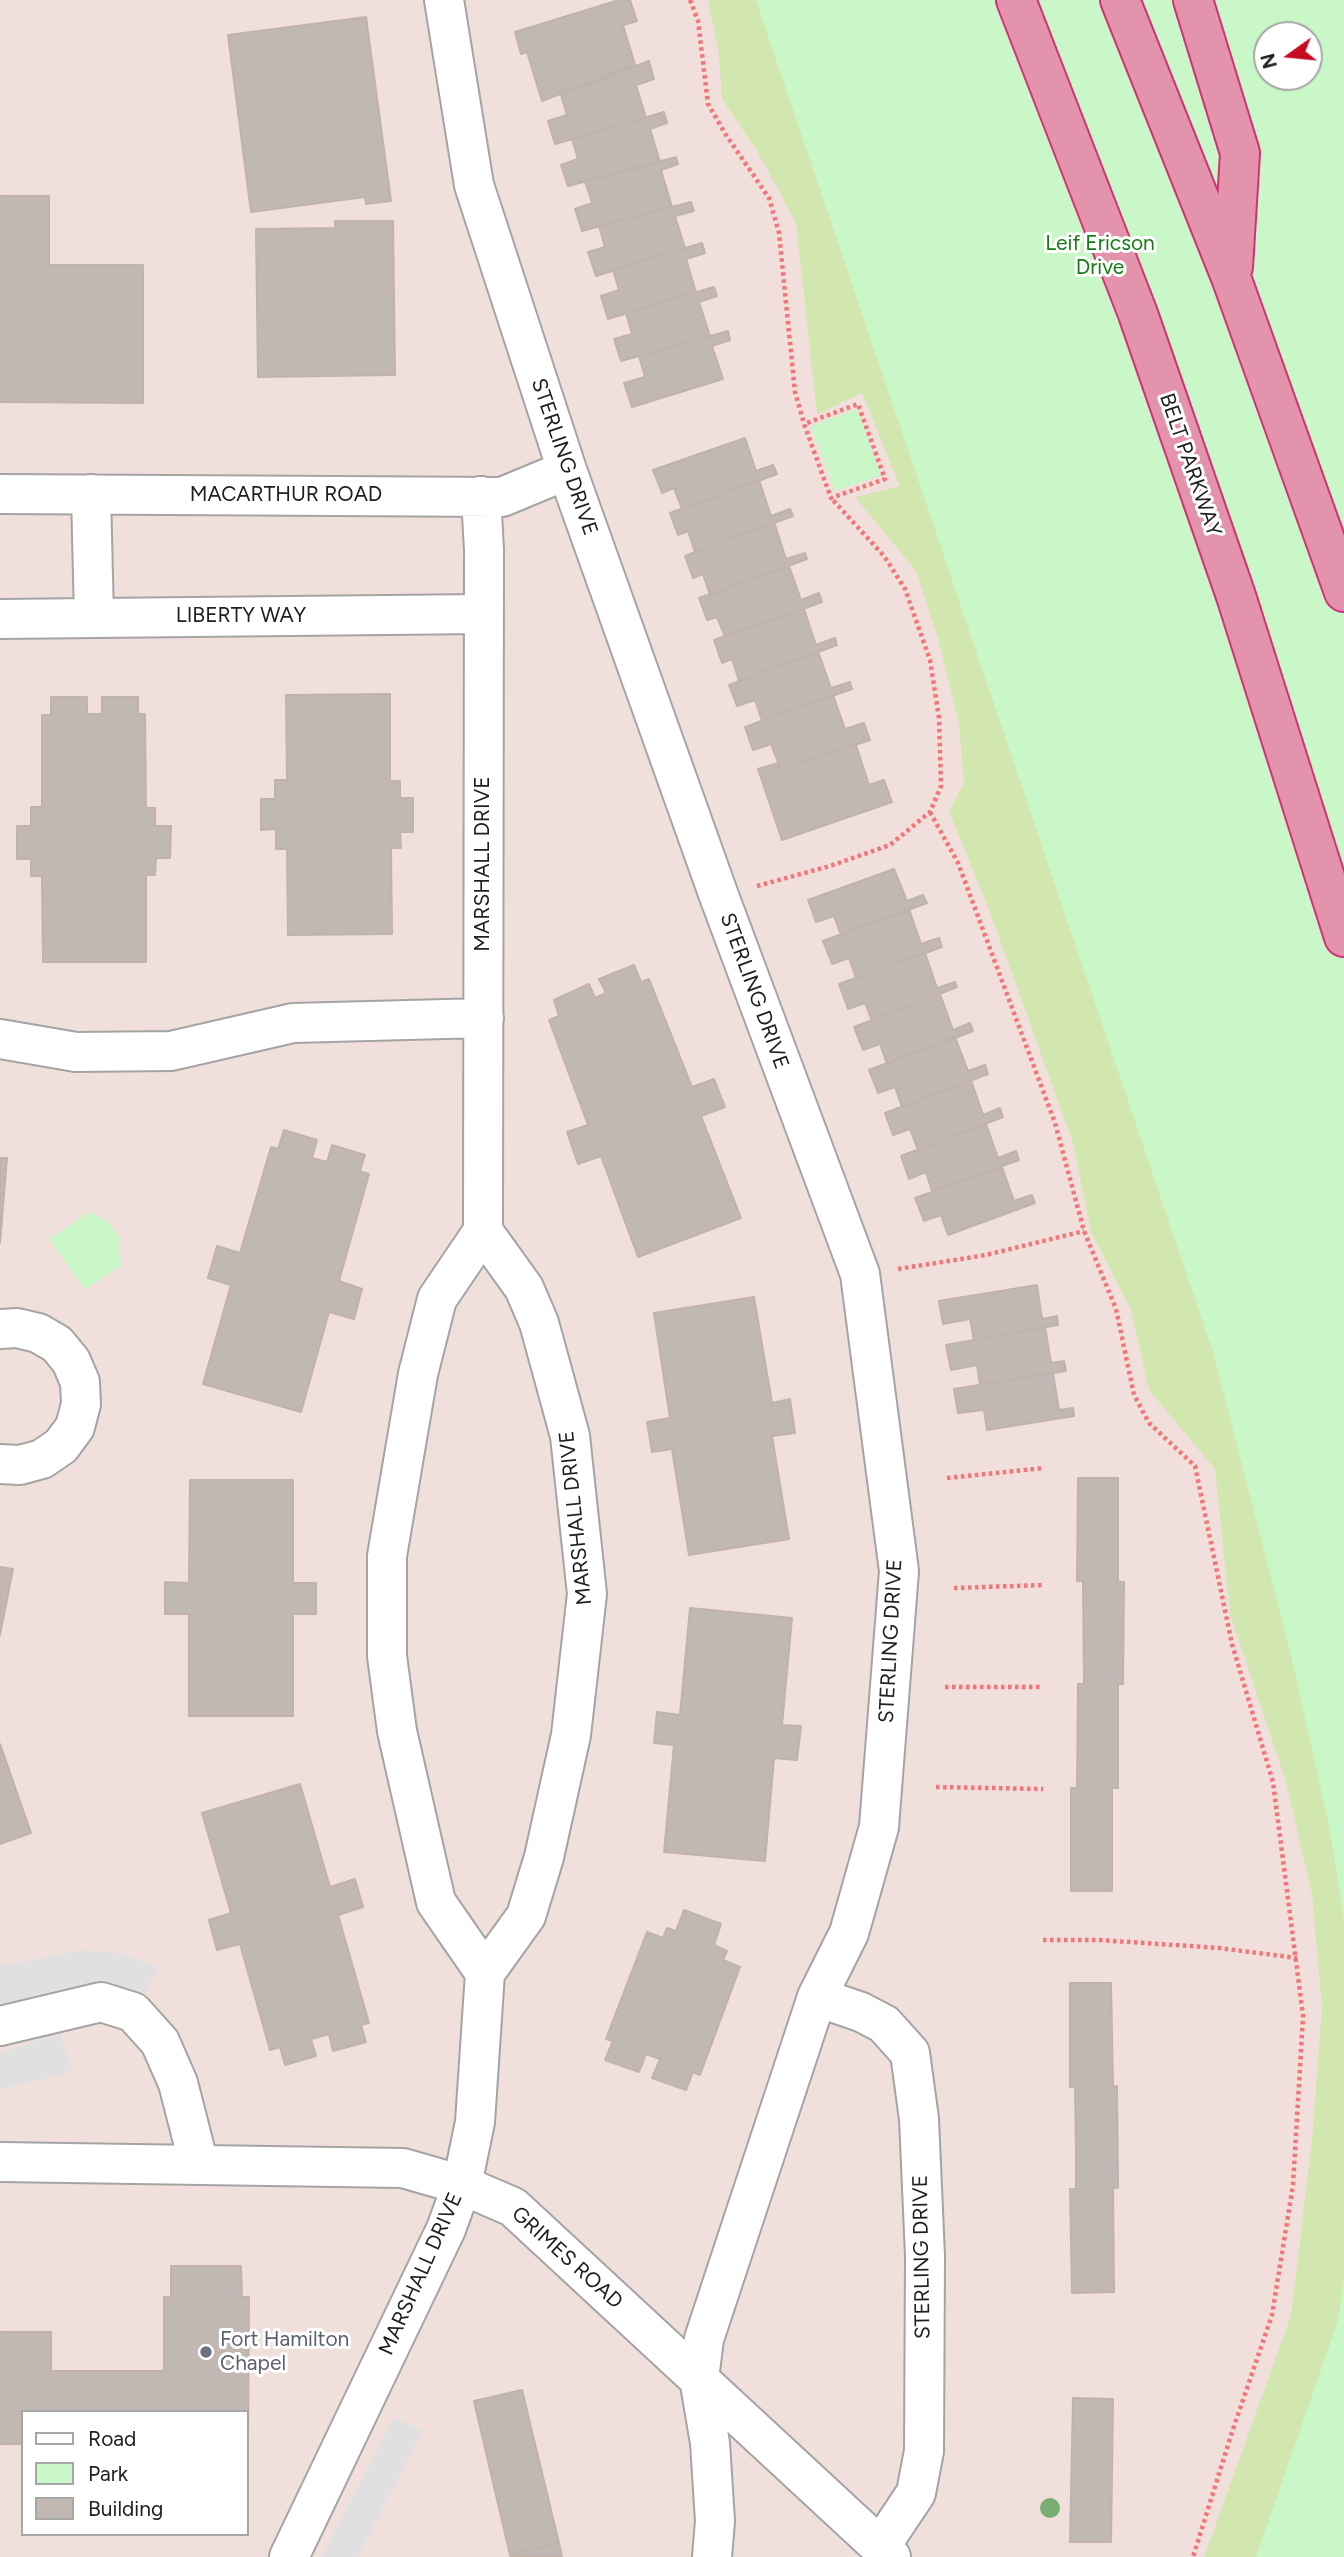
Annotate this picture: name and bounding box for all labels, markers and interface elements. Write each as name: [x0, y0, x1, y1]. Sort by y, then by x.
north arrow: [1253, 21, 1323, 91]
text: N: [1256, 51, 1282, 71]
park label: Leif Ericson Drive: [1045, 231, 1155, 281]
street label: STERLING DRIVE: [525, 375, 603, 539]
street label: BELT PARKWAY: [1154, 390, 1226, 540]
street label: MACARTHUR ROAD: [190, 482, 382, 508]
street label: LIBERTY WAY: [176, 603, 306, 629]
street label: MARSHALL DRIVE: [470, 776, 496, 952]
street label: STERLING DRIVE: [714, 909, 794, 1073]
street label: MARSHALL DRIVE: [554, 1430, 598, 1606]
street label: STERLING DRIVE: [874, 1558, 908, 1724]
street label: STERLING DRIVE: [908, 2175, 936, 2339]
street label: MARSHALL DRIVE: [374, 2189, 468, 2359]
street label: GRIMES ROAD: [506, 2201, 628, 2315]
place label: Fort Hamilton Chapel: [220, 2327, 349, 2377]
marker: Fort Hamilton Chapel: [198, 2344, 214, 2360]
legend: [21, 2410, 248, 2536]
text: Road: [88, 2426, 136, 2451]
text: Park: [88, 2461, 128, 2486]
text: Building: [88, 2496, 163, 2521]

